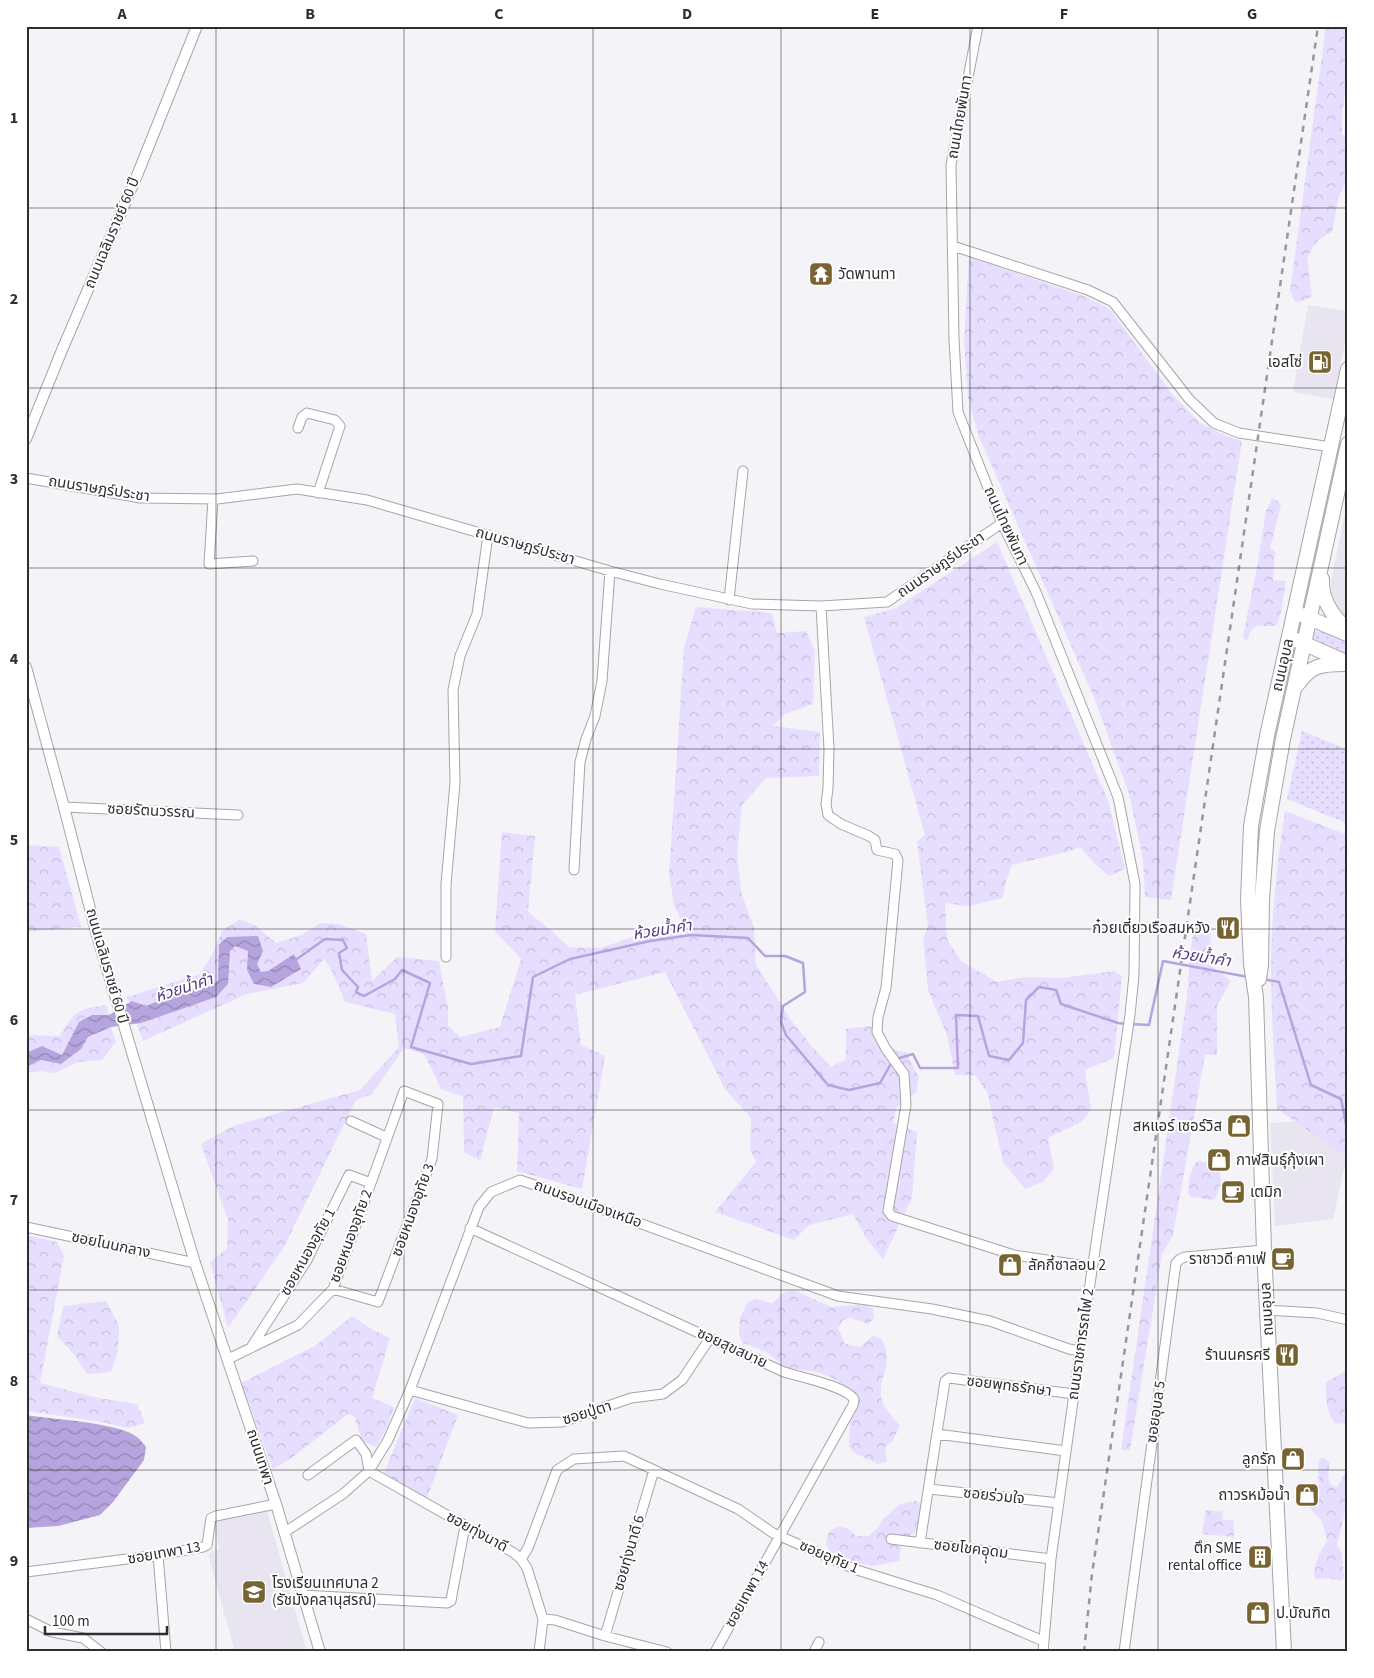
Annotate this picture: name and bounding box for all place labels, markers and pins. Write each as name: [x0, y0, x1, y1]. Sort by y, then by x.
temple icon: วัดพานทา: [808, 261, 834, 287]
place label: วัดพานทา: [838, 264, 896, 285]
fuel station icon: เอสโซ่: [1307, 349, 1333, 375]
place label: เอสโซ่: [1268, 352, 1302, 373]
restaurant icon: ก๋วยเตี๋ยวเรือสมหวัง: [1215, 915, 1241, 941]
place label: ก๋วยเตี๋ยวเรือสมหวัง: [1092, 917, 1210, 939]
shop icon: สหแอร์ เซอร์วิส: [1226, 1113, 1252, 1139]
place label: สหแอร์ เซอร์วิส: [1133, 1116, 1222, 1137]
shop icon: กาฬสินธุ์กุ้งเผา: [1206, 1147, 1232, 1173]
place label: กาฬสินธุ์กุ้งเผา: [1236, 1150, 1324, 1171]
cafe icon: เตมิก: [1220, 1179, 1246, 1205]
place label: เตมิก: [1250, 1182, 1282, 1203]
cafe icon: ราชาวดี คาเฟ่: [1270, 1246, 1296, 1272]
place label: ราชาวดี คาเฟ่: [1189, 1249, 1266, 1270]
shop icon: ลัคกี้ซาลอน 2: [997, 1252, 1023, 1278]
place label: ลัคกี้ซาลอน 2: [1028, 1254, 1106, 1276]
restaurant icon: ร้านนครศรี: [1274, 1342, 1300, 1368]
place label: ร้านนครศรี: [1205, 1345, 1270, 1366]
shop icon: ลูกรัก: [1280, 1446, 1306, 1472]
place label: ลูกรัก: [1242, 1449, 1276, 1470]
shop icon: ถาวรหม้อน้ำ: [1294, 1482, 1320, 1508]
place label: ถาวรหม้อน้ำ: [1218, 1484, 1290, 1506]
place label: ตึก SME rental office: [1168, 1538, 1242, 1576]
building icon: ตึก SME rental office: [1247, 1544, 1273, 1570]
place label: โรงเรียนเทศบาล 2 (รัชมังคลานุสรณ์): [272, 1573, 379, 1611]
school or university icon: โรงเรียนเทศบาล 2 (รัชมังคลานุสรณ์): [241, 1579, 267, 1605]
shop icon: ป.บัณฑิต: [1245, 1600, 1271, 1626]
place label: ป.บัณฑิต: [1276, 1603, 1330, 1624]

